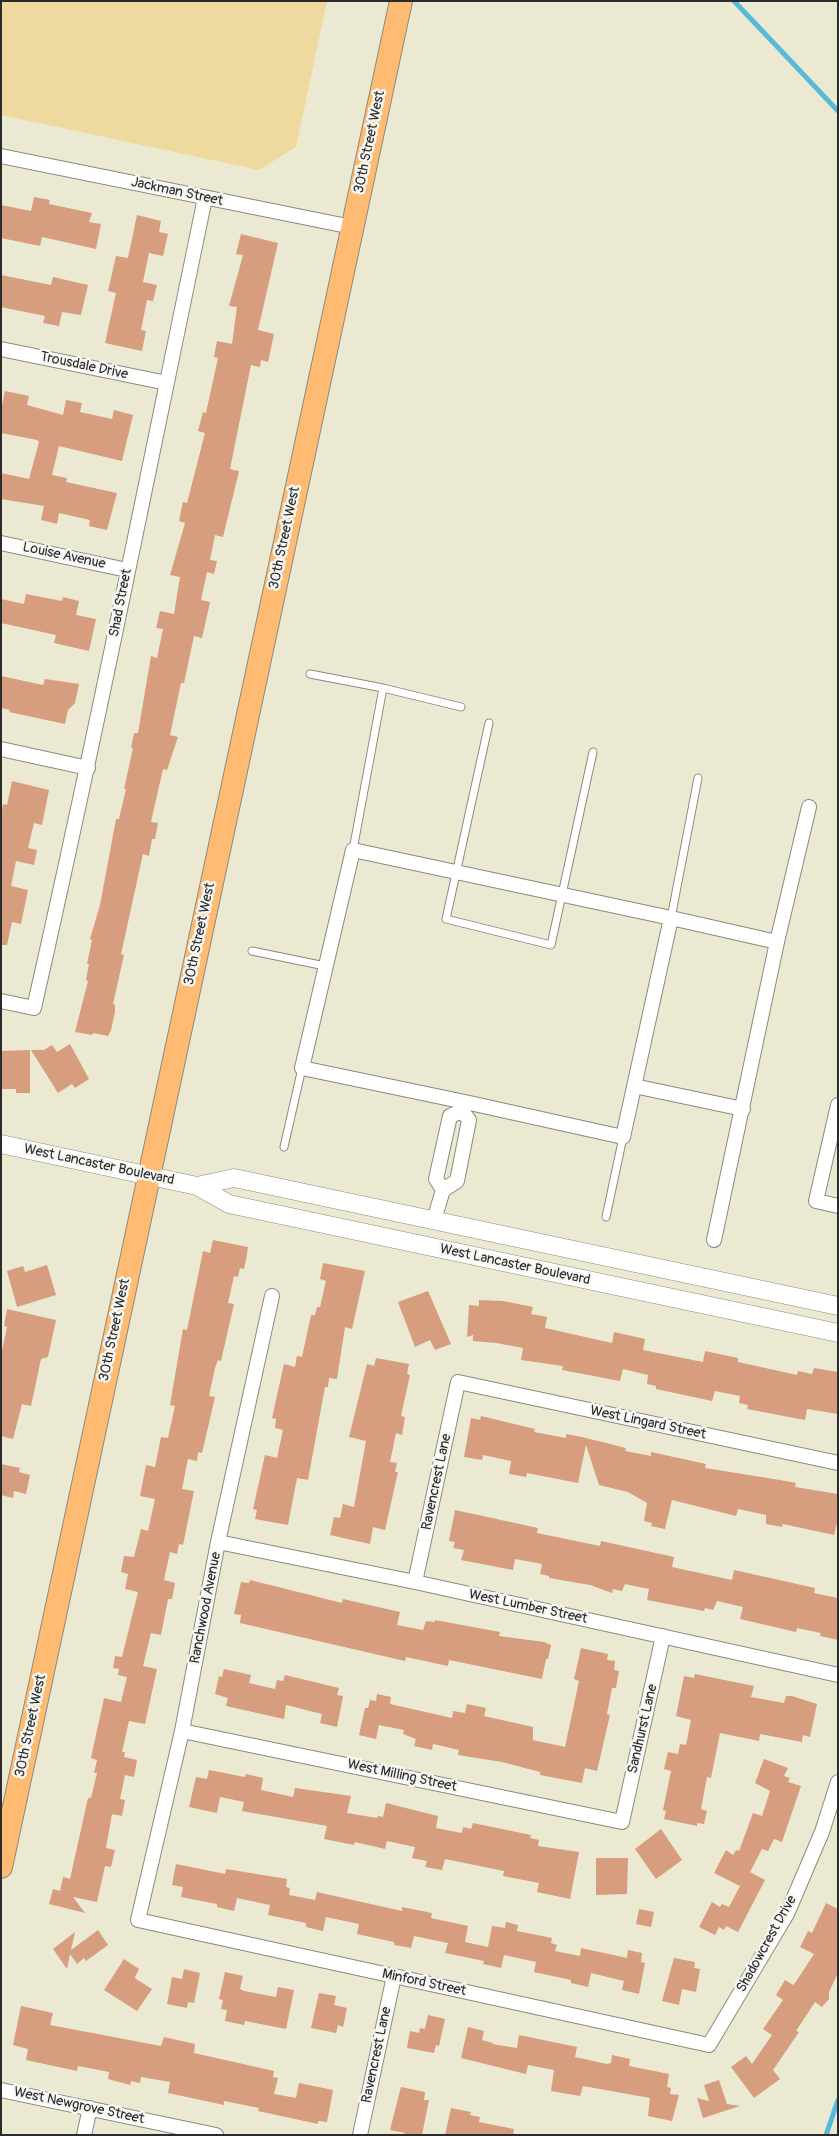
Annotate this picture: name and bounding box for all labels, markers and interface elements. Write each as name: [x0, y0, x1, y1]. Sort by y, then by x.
street label: 30th Street West: [351, 89, 389, 195]
street label: Jackman Street: [129, 174, 225, 210]
street label: Trousdale Drive: [39, 348, 129, 384]
street label: 30th Street West: [266, 485, 304, 591]
street label: Louise Avenue: [21, 539, 107, 573]
street label: Shad Street: [106, 567, 136, 639]
street label: 30th Street West: [181, 881, 219, 987]
street label: West Lancaster Boulevard: [22, 1141, 176, 1189]
street label: West Lancaster Boulevard: [438, 1241, 592, 1289]
street label: 30th Street West: [96, 1277, 134, 1383]
street label: West Lingard Street: [588, 1403, 708, 1443]
street label: Ravencrest Lane: [419, 1432, 455, 1532]
street label: Ranchwood Avenue: [187, 1551, 225, 1665]
street label: West Lumber Street: [467, 1586, 589, 1628]
street label: 30th Street West: [12, 1673, 50, 1779]
street label: Sandhurst Lane: [625, 1683, 661, 1775]
street label: West Milling Street: [346, 1756, 458, 1796]
street label: Shadowcrest Drive: [733, 1893, 801, 1995]
street label: Minford Street: [381, 1966, 467, 2000]
street label: Ravencrest Lane: [359, 2005, 395, 2105]
street label: West Newgrove Street: [12, 2084, 146, 2128]

